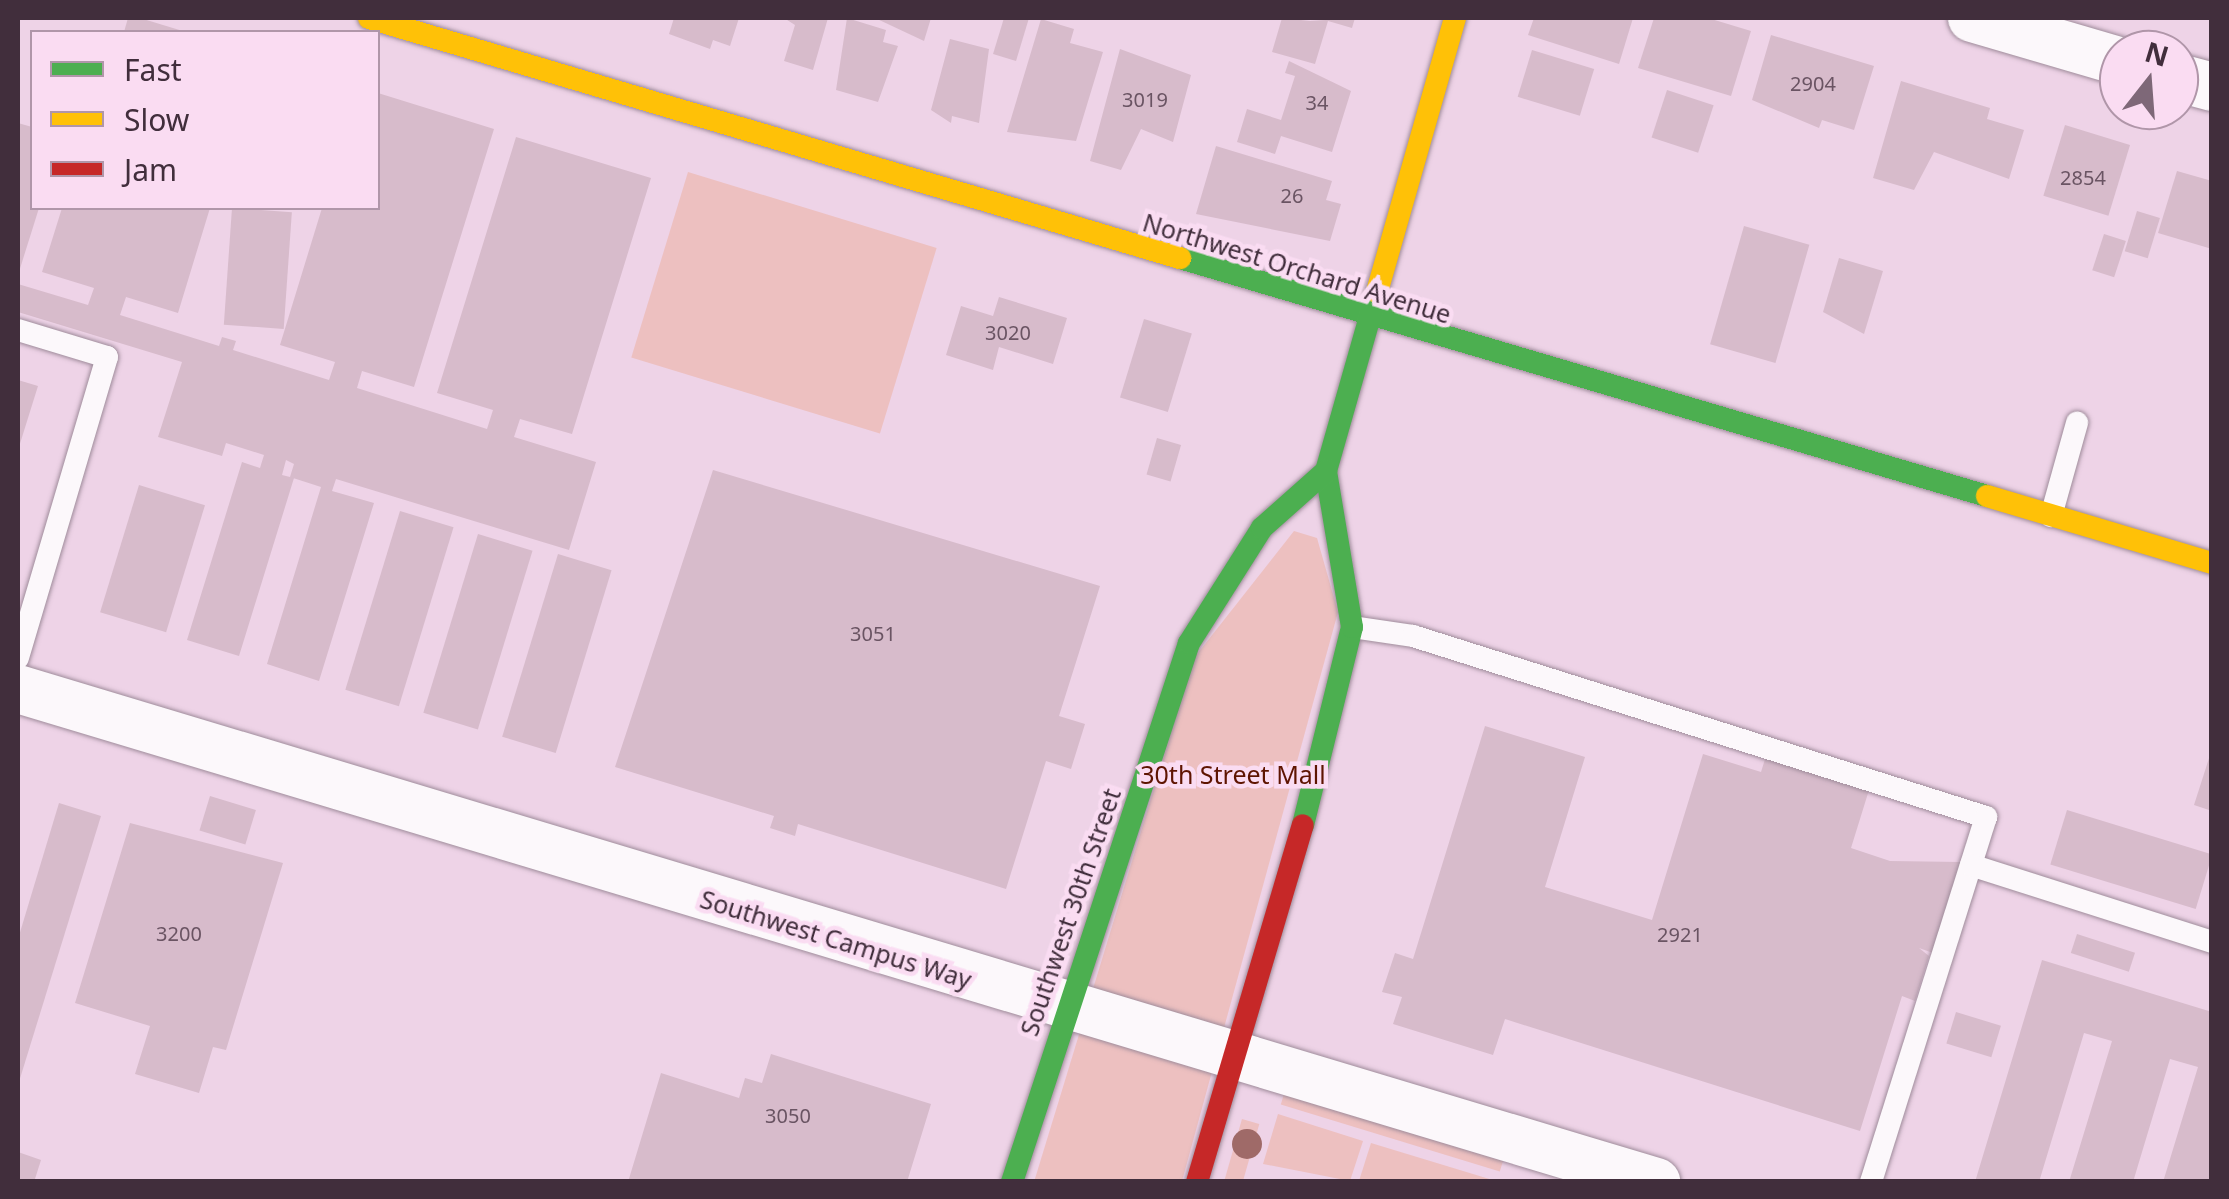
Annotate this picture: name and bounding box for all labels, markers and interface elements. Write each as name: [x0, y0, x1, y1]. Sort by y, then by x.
legend: [30, 30, 380, 210]
north arrow: [2099, 30, 2199, 130]
text: N: [2141, 32, 2174, 75]
text: Fast: [124, 49, 182, 90]
house number: 2904: [1790, 71, 1836, 95]
house number: 3019: [1122, 87, 1168, 111]
house number: 34: [1306, 90, 1328, 114]
text: Slow: [124, 99, 189, 140]
text: Jam: [124, 149, 177, 190]
house number: 2854: [2060, 165, 2106, 189]
house number: 26: [1281, 183, 1303, 207]
street label: Northwest Orchard Avenue: [1139, 207, 1455, 329]
house number: 3020: [985, 320, 1031, 344]
house number: 3051: [850, 621, 896, 645]
park label: 30th Street Mall: [1140, 759, 1326, 789]
street label: Southwest 30th Street: [1014, 784, 1126, 1040]
street label: Southwest Campus Way: [697, 883, 975, 995]
house number: 3200: [156, 921, 202, 945]
house number: 2921: [1657, 922, 1703, 946]
house number: 3050: [765, 1103, 811, 1127]

